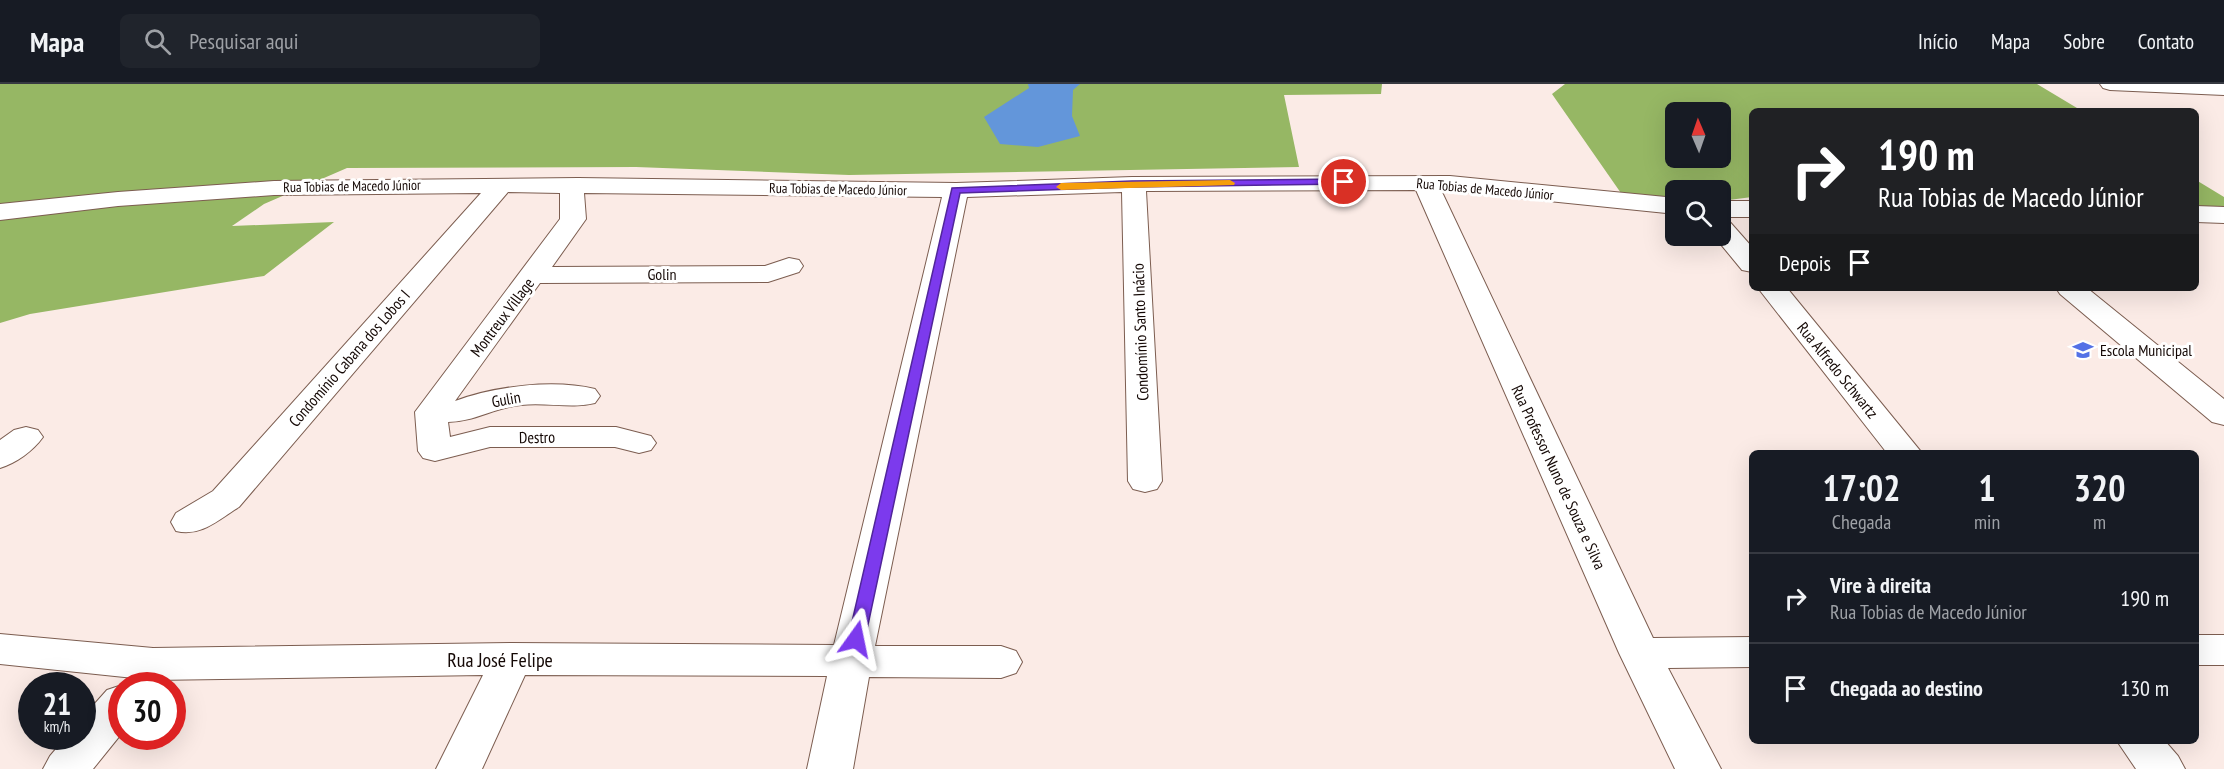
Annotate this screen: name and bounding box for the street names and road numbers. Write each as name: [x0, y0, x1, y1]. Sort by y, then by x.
street label: Rua Tobias de Macedo Júnior: [1416, 174, 1555, 204]
street label: Rua Tobias de Macedo Júnior: [283, 176, 421, 196]
street label: Rua Tobias de Macedo Júnior: [769, 179, 907, 199]
street label: Condomínio Santo Inácio: [1128, 263, 1152, 401]
street label: Golin: [647, 264, 677, 284]
street label: Montreux Village: [466, 273, 538, 361]
street label: Condomínio Cabana dos Lobos I: [284, 285, 414, 431]
street label: Rua Alfredo Schwartz: [1793, 318, 1883, 422]
street label: Rua Professor Nuno de Souza e Silva: [1507, 382, 1611, 572]
street label: Gulin: [490, 387, 522, 411]
street label: Destro: [519, 427, 555, 447]
street label: Rua José Felipe: [447, 647, 553, 673]

